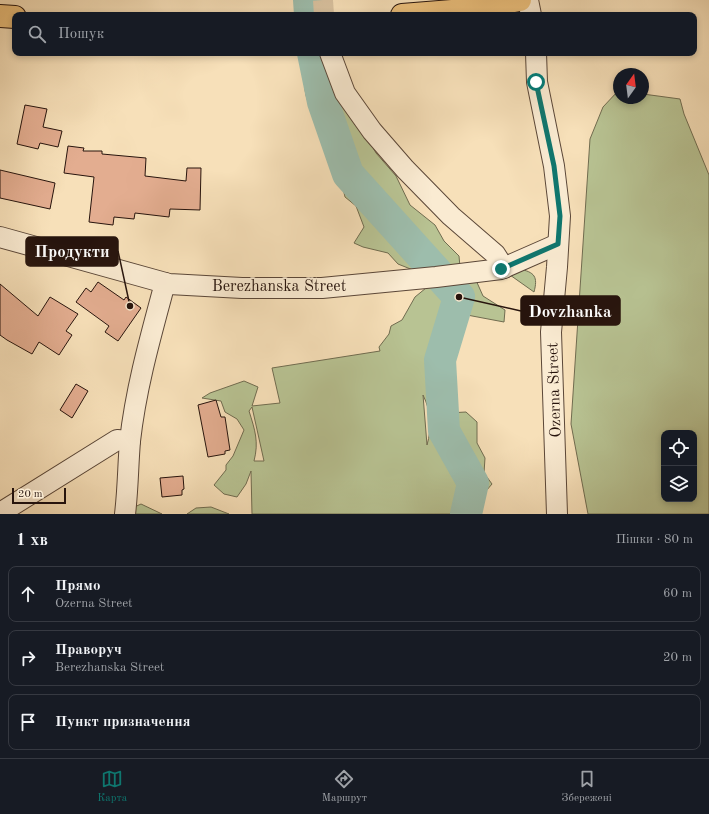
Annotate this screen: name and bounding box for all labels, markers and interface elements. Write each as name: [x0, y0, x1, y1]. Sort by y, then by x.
search box: [12, 12, 697, 56]
icon: search: [26, 23, 48, 45]
text: Пошук: [58, 27, 104, 42]
north arrow: [613, 68, 649, 104]
route start: [527, 73, 545, 91]
callout: Продукти: [26, 237, 118, 266]
text: Продукти: [34, 244, 110, 261]
route end: [492, 260, 510, 278]
street label: Berezhanska Street: [212, 279, 347, 295]
callout: Dovzhanka: [521, 296, 620, 325]
text: Dovzhanka: [528, 304, 612, 321]
street label: Ozerna Street: [545, 341, 565, 438]
map controls: [661, 430, 697, 502]
button: locate: [661, 430, 697, 466]
button: layers: [661, 466, 697, 502]
scale bar: [12, 486, 66, 505]
text: 20 m: [18, 489, 43, 500]
text: 1 хв: [16, 532, 48, 549]
text: Пішки · 80 m: [616, 533, 693, 546]
text: Прямо: [55, 579, 101, 594]
icon: ahead: [17, 583, 39, 605]
text: 60 m: [663, 587, 692, 600]
text: Ozerna Street: [55, 597, 133, 610]
text: Праворуч: [55, 643, 122, 658]
icon: right: [17, 647, 39, 669]
text: 20 m: [663, 651, 692, 664]
text: Berezhanska Street: [55, 661, 164, 674]
icon: arrive: [17, 711, 39, 733]
text: Пункт призначення: [55, 715, 191, 730]
tab: Карта: [97, 768, 127, 806]
tab: Маршрут: [322, 768, 367, 806]
tab: Збережені: [562, 768, 612, 806]

